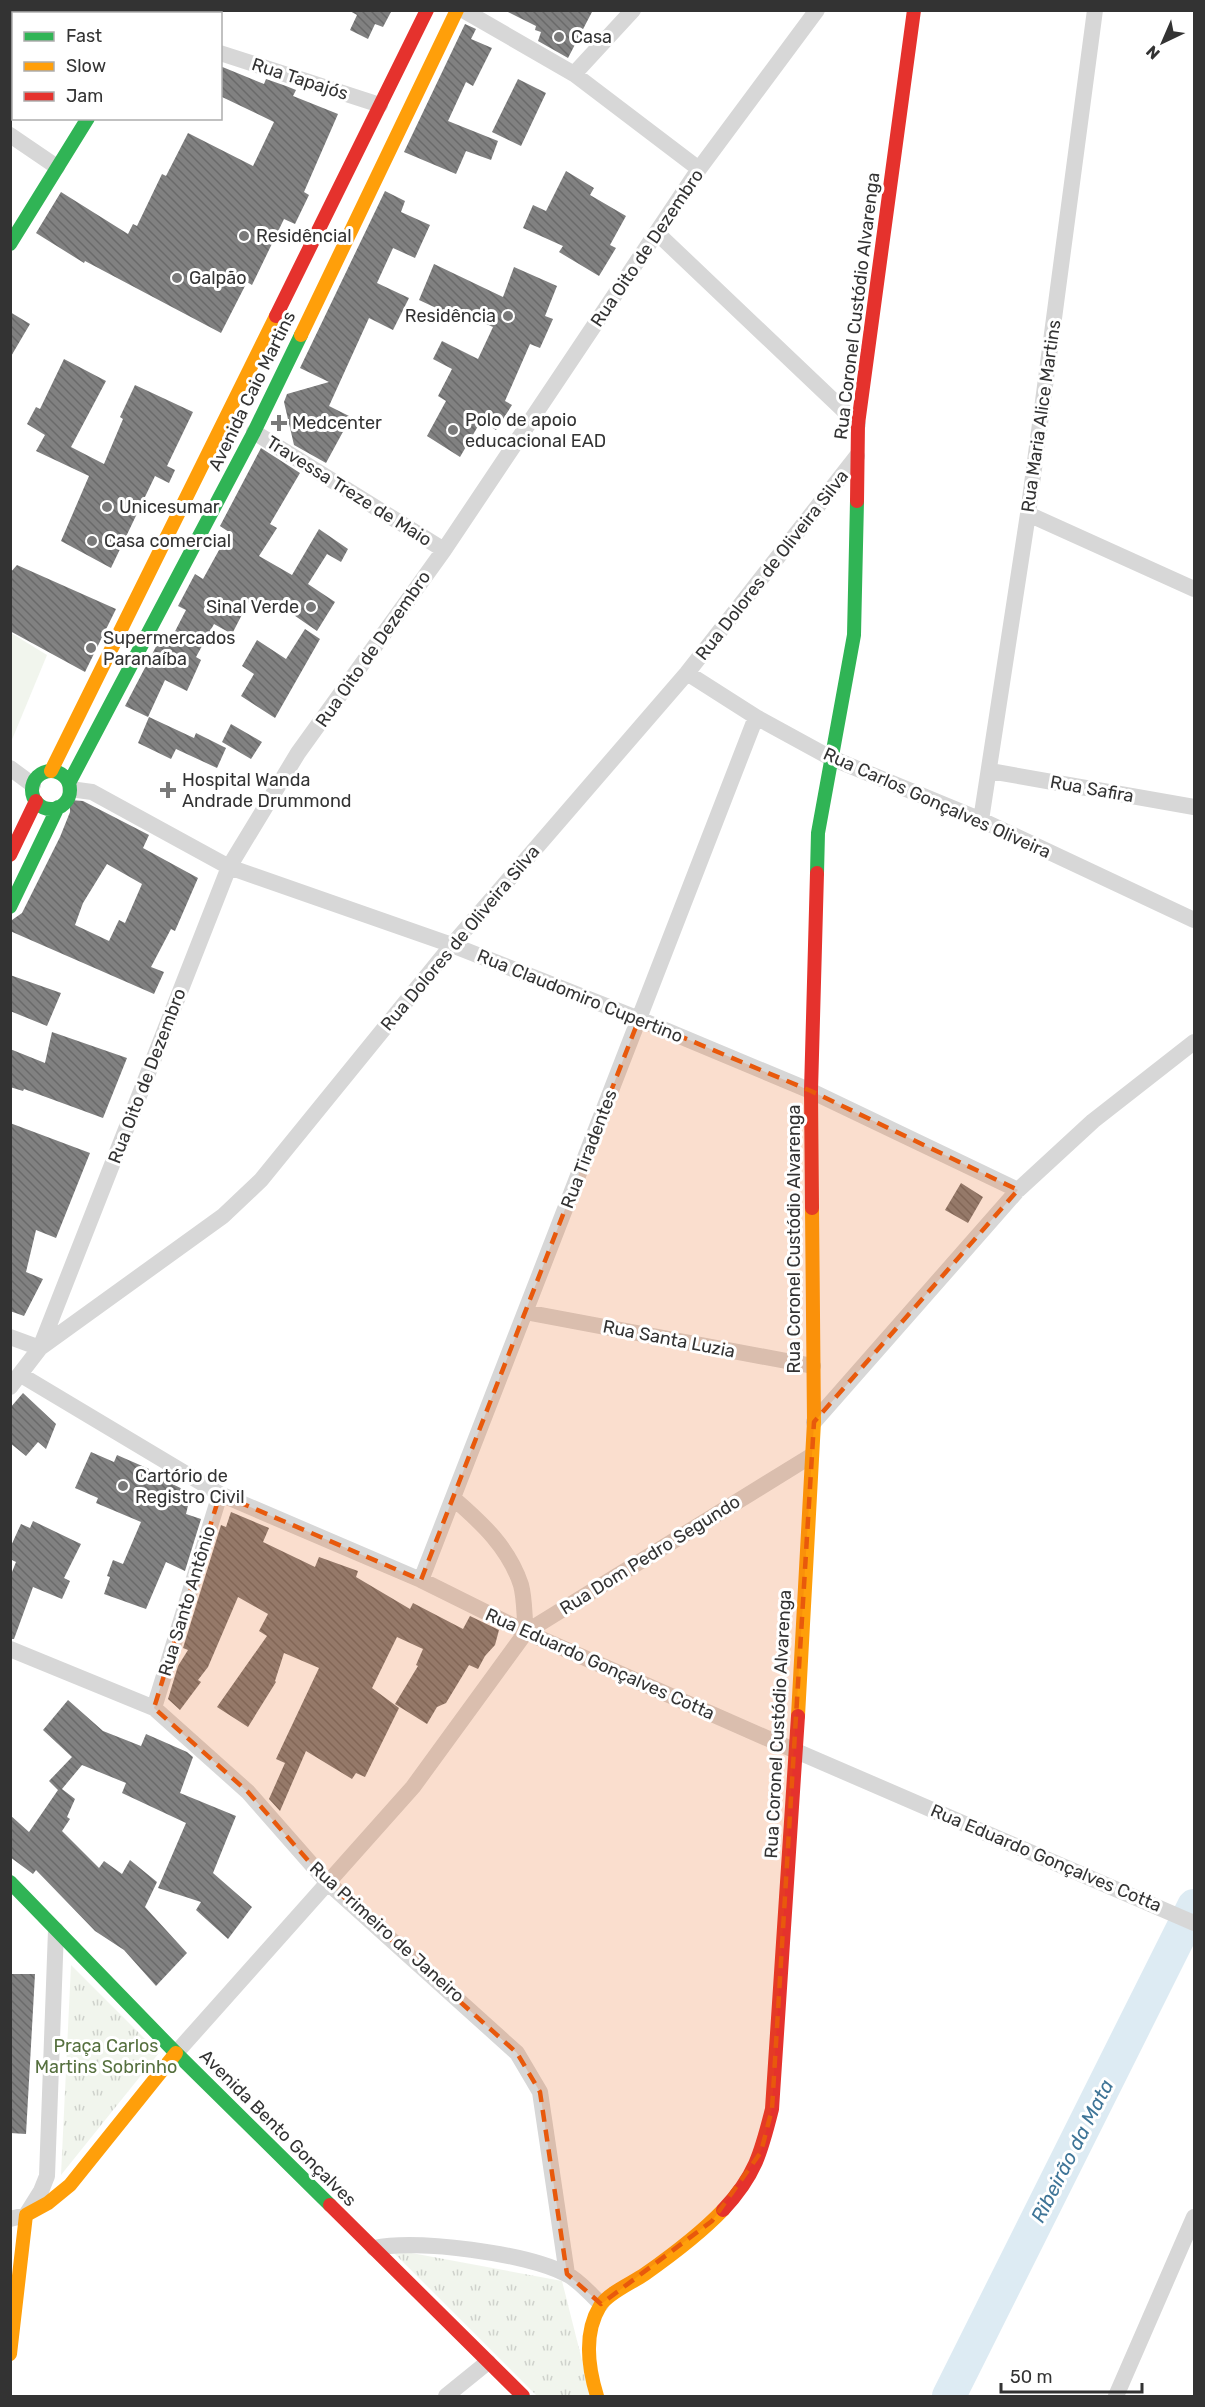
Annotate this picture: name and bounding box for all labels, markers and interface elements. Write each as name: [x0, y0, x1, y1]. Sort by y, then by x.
legend: [12, 12, 222, 120]
north arrow: [1133, 12, 1193, 72]
text: Fast: [66, 25, 102, 47]
place label: Casa: [571, 26, 612, 48]
marker: Casa: [552, 30, 566, 44]
text: N: [1142, 42, 1164, 63]
street label: Rua Tapajós: [249, 53, 351, 105]
text: Slow: [66, 55, 106, 77]
text: Jam: [66, 85, 103, 107]
street label: Rua Oito de Dezembro: [586, 165, 708, 331]
street label: Rua Coronel Custódio Alvarenga: [830, 171, 884, 441]
place label: Residêncial: [256, 225, 352, 247]
marker: Residêncial: [237, 229, 251, 243]
place label: Galpão: [189, 267, 247, 289]
marker: Galpão: [170, 271, 184, 285]
place label: Residência: [405, 305, 496, 327]
street label: Avenida Caio Martins: [204, 307, 300, 475]
marker: Residência: [501, 309, 515, 323]
street label: Rua Maria Alice Martins: [1017, 318, 1065, 514]
place label: Polo de apoio educacional EAD: [465, 409, 606, 452]
place label: Medcenter: [292, 412, 382, 434]
marker: Medcenter: [270, 414, 288, 432]
marker: Polo de apoio educacional EAD: [446, 423, 460, 437]
street label: Travessa Treze de Maio: [262, 431, 436, 551]
street label: Rua Dolores de Oliveira Silva: [691, 465, 853, 665]
place label: Unicesumar: [119, 496, 220, 518]
marker: Unicesumar: [100, 500, 114, 514]
place label: Casa comercial: [104, 530, 231, 552]
marker: Casa comercial: [85, 534, 99, 548]
street label: Rua Oito de Dezembro: [311, 567, 435, 731]
place label: Sinal Verde: [206, 596, 299, 618]
marker: Sinal Verde: [304, 600, 318, 614]
place label: Supermercados Paranaíba: [103, 627, 236, 670]
marker: Supermercados Paranaíba: [84, 641, 98, 655]
street label: Rua Carlos Gonçalves Oliveira: [820, 743, 1054, 863]
place label: Hospital Wanda Andrade Drummond: [182, 769, 352, 812]
street label: Rua Safira: [1048, 771, 1136, 807]
marker: Hospital Wanda Andrade Drummond: [159, 781, 177, 799]
street label: Rua Dolores de Oliveira Silva: [376, 841, 544, 1035]
street label: Rua Claudomiro Cupertino: [474, 945, 686, 1047]
street label: Rua Oito de Dezembro: [103, 985, 191, 1167]
street label: Rua Tiradentes: [556, 1086, 622, 1212]
street label: Rua Coronel Custódio Alvarenga: [783, 1104, 805, 1374]
street label: Rua Santa Luzia: [601, 1315, 737, 1363]
place label: Cartório de Registro Civil: [135, 1465, 245, 1508]
marker: Cartório de Registro Civil: [116, 1479, 130, 1493]
street label: Rua Dom Pedro Segundo: [556, 1490, 744, 1620]
street label: Rua Santo Antônio: [154, 1523, 220, 1679]
street label: Rua Coronel Custódio Alvarenga: [760, 1589, 796, 1859]
street label: Rua Eduardo Gonçalves Cotta: [482, 1603, 718, 1725]
street label: Rua Eduardo Gonçalves Cotta: [927, 1799, 1165, 1917]
street label: Rua Primeiro de Janeiro: [305, 1857, 469, 2007]
park label: Praça Carlos Martins Sobrinho: [35, 2035, 177, 2078]
street label: Avenida Bento Gonçalves: [195, 2045, 361, 2211]
water label: Ribeirão da Mata: [1026, 2075, 1119, 2227]
scale bar: [1001, 2356, 1142, 2394]
text: 50 m: [1010, 2366, 1053, 2388]

